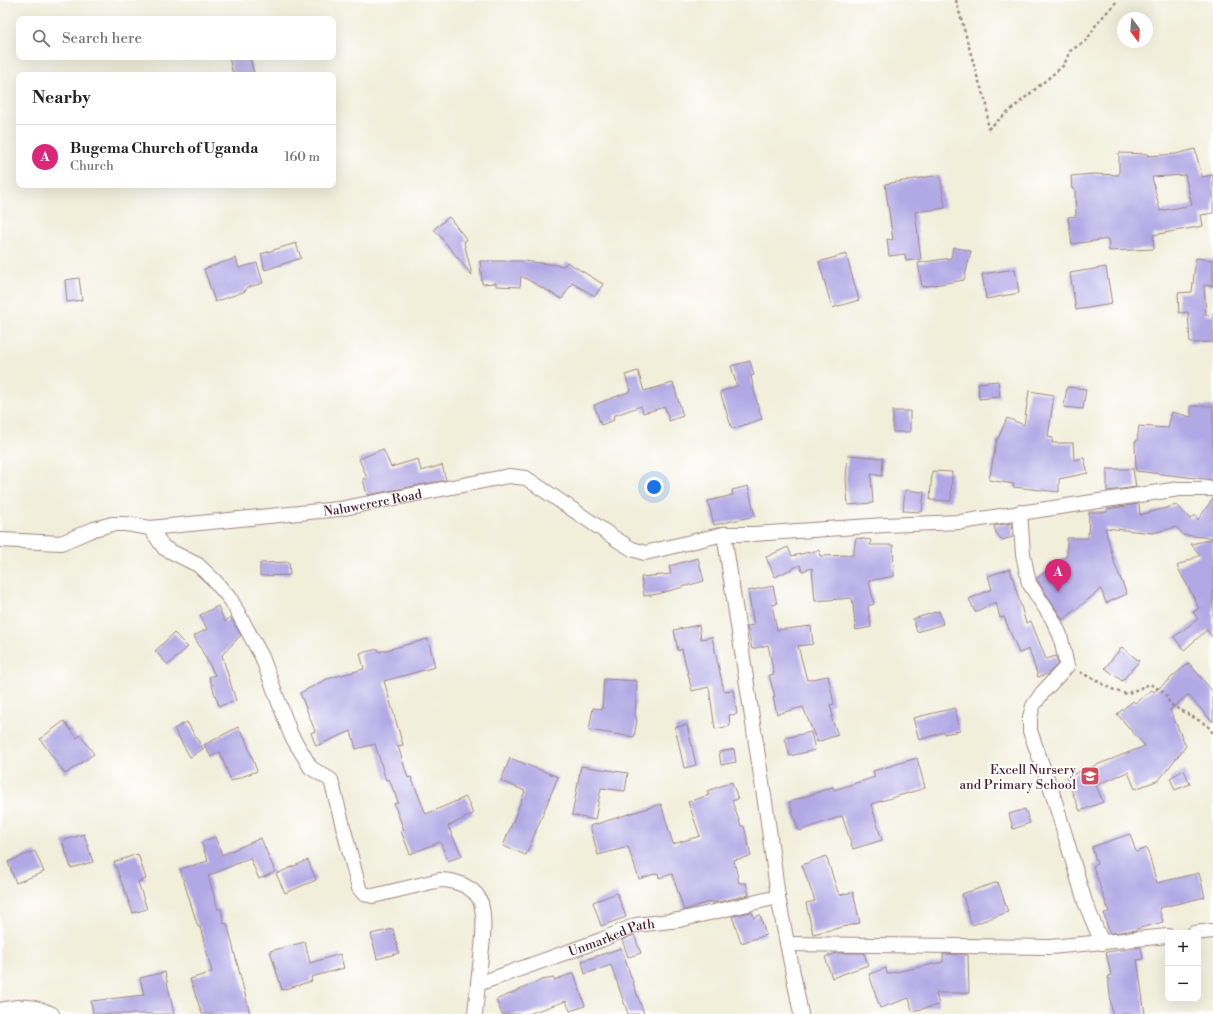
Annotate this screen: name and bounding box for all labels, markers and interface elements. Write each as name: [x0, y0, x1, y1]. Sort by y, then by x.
north arrow: [1117, 12, 1153, 48]
search box: [16, 16, 336, 60]
icon: search: [30, 27, 52, 49]
text: Search here: [62, 29, 142, 48]
text: Nearby: [32, 87, 91, 109]
text: Bugema Church of Uganda: [70, 139, 258, 158]
text: A: [40, 149, 50, 165]
text: 160 m: [284, 149, 320, 165]
text: Church: [70, 158, 114, 174]
your location: [644, 477, 664, 497]
street label: Naluwerere Road: [323, 486, 424, 520]
pin: A: [1045, 559, 1071, 592]
place label: Excell Nursery and Primary School: [959, 762, 1077, 793]
school or university icon: Excell Nursery and Primary School: [1079, 765, 1101, 787]
street label: Unmarked Path: [566, 916, 656, 960]
map controls: [1165, 930, 1201, 1002]
button: +: [1165, 930, 1201, 966]
button: −: [1165, 966, 1201, 1002]

